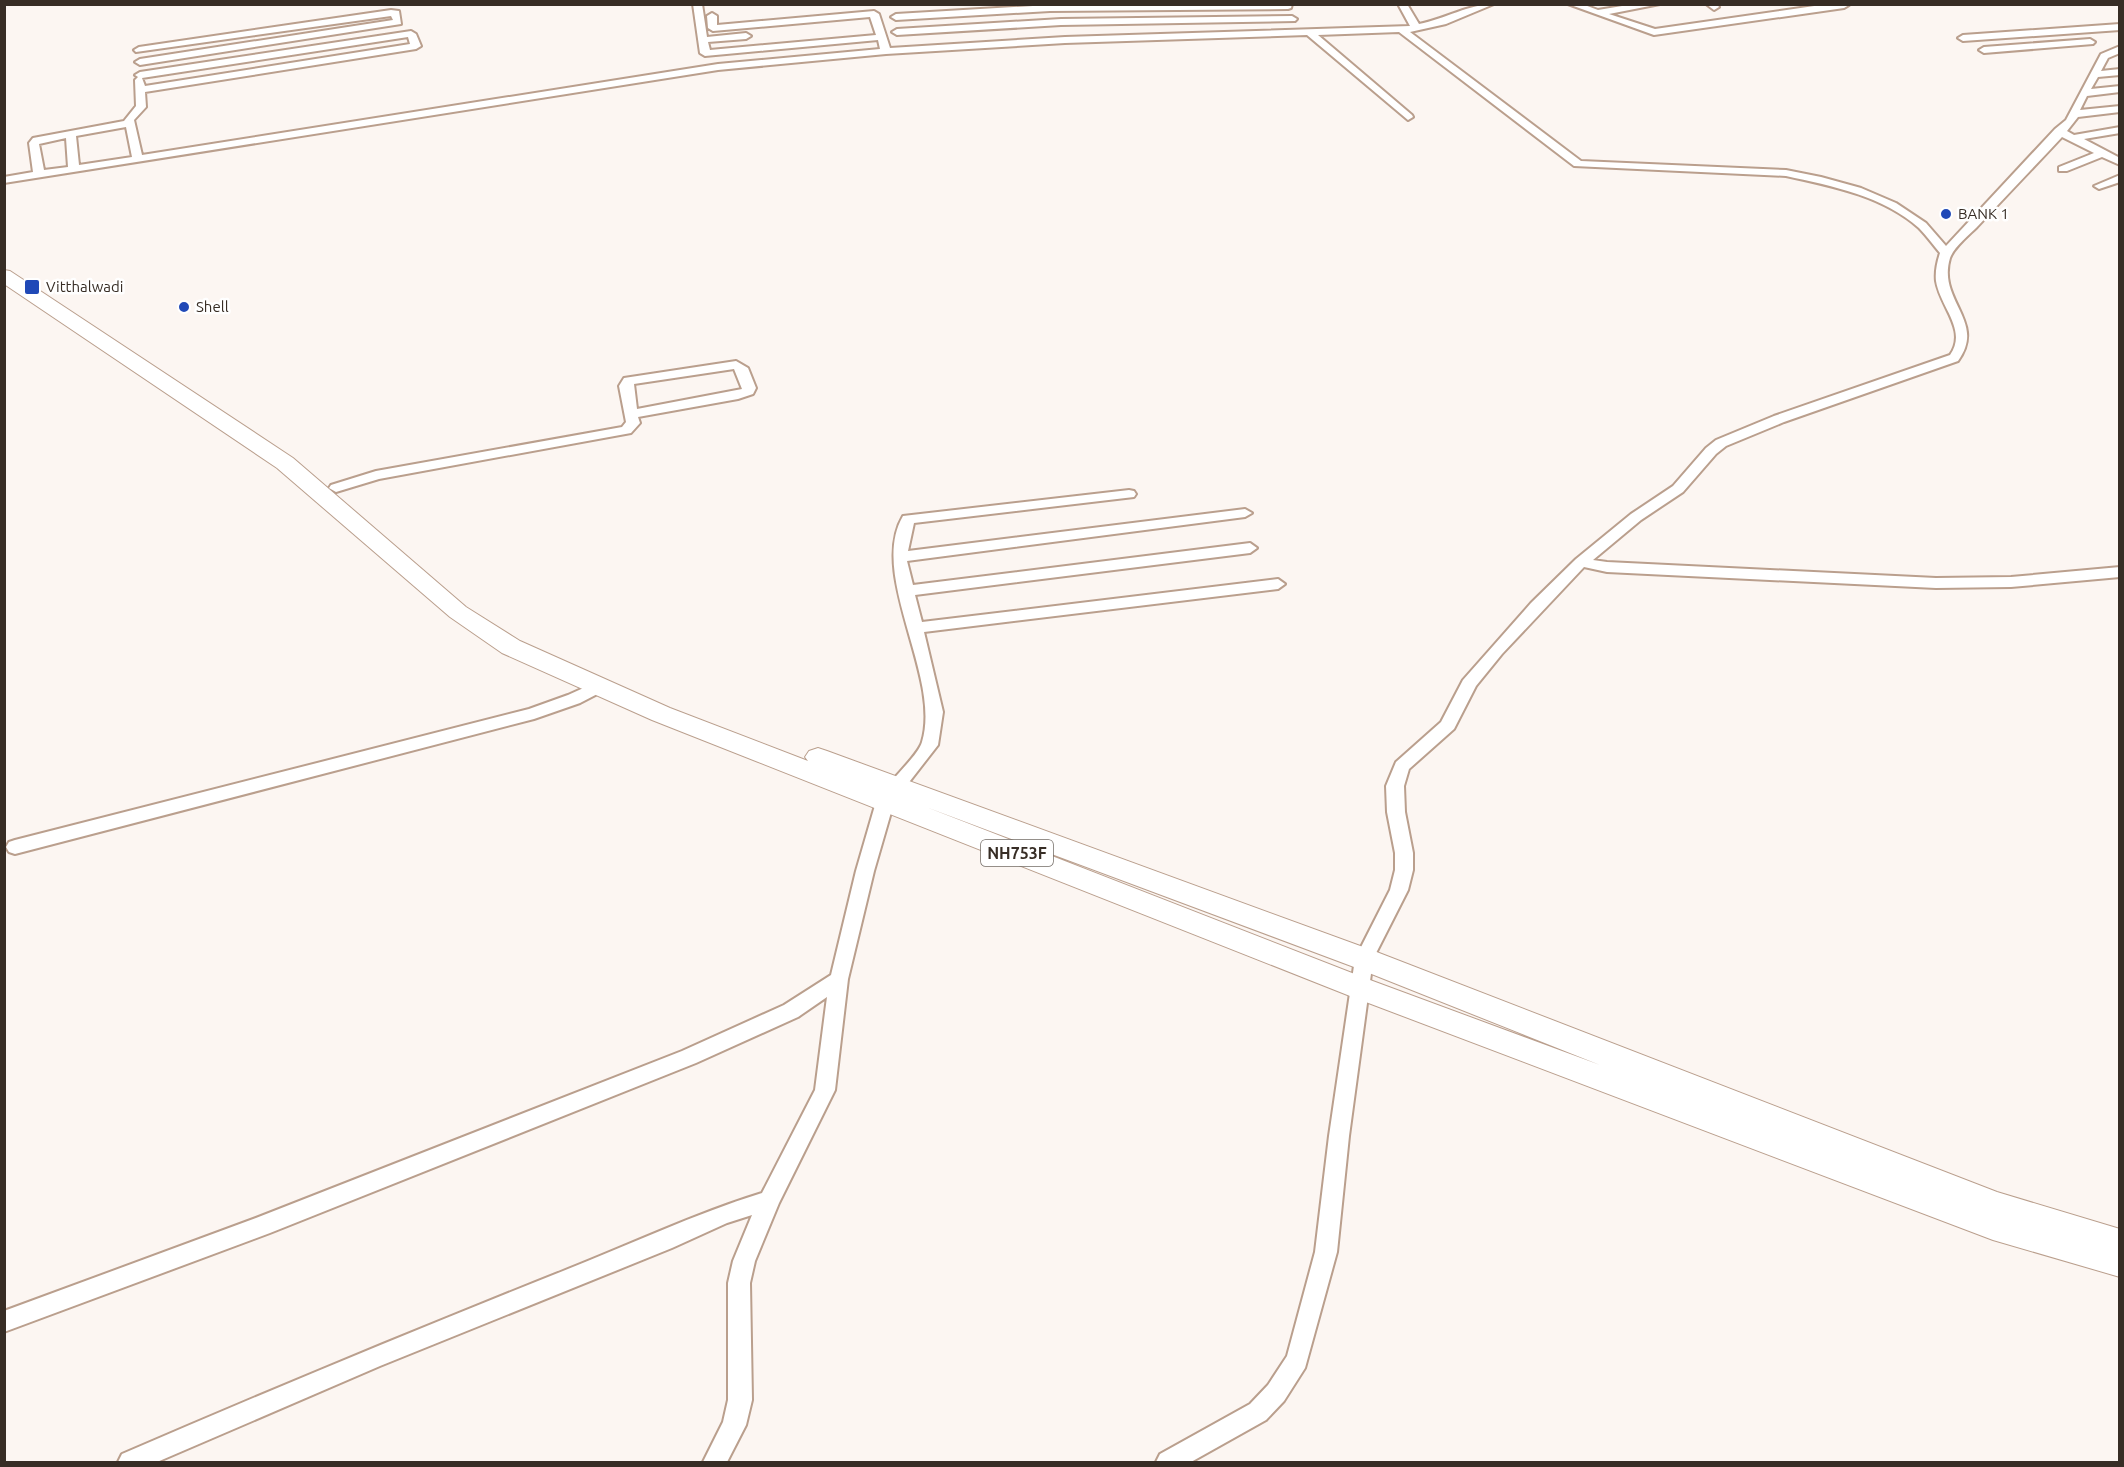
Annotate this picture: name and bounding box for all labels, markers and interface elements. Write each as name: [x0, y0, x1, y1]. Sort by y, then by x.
place label: BANK 1: [1958, 205, 2009, 222]
marker: BANK 1: [1939, 207, 1953, 221]
marker: Vitthalwadi: [23, 278, 41, 296]
place label: Vitthalwadi: [46, 278, 123, 295]
place label: Shell: [196, 298, 229, 315]
marker: Shell: [177, 300, 191, 314]
road number: NH753F: [981, 840, 1053, 866]

